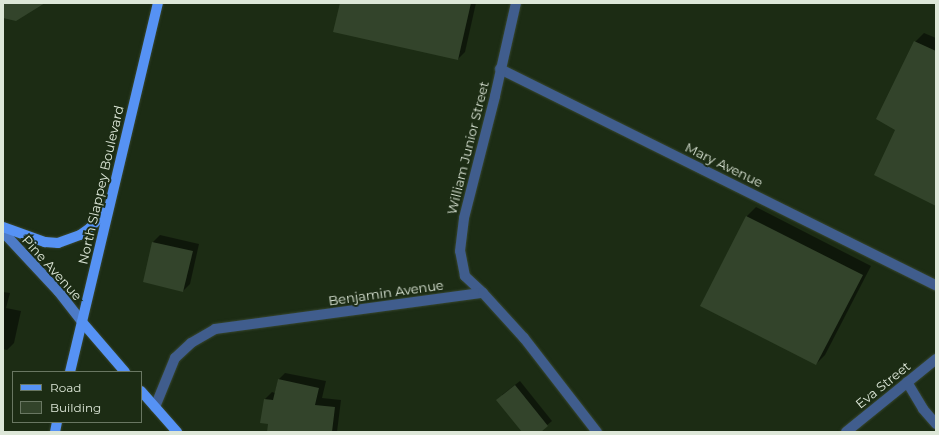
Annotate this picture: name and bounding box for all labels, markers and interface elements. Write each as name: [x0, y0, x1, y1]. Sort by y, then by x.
street label: William Junior Street: [444, 80, 492, 216]
street label: North Slappey Boulevard: [75, 104, 127, 266]
street label: Mary Avenue: [683, 139, 765, 191]
street label: Pine Avenue: [19, 232, 85, 304]
street label: Benjamin Avenue: [327, 277, 445, 309]
street label: Eva Street: [853, 358, 913, 412]
legend: [12, 371, 142, 423]
text: Road: [50, 380, 81, 395]
text: Building: [50, 400, 101, 415]

